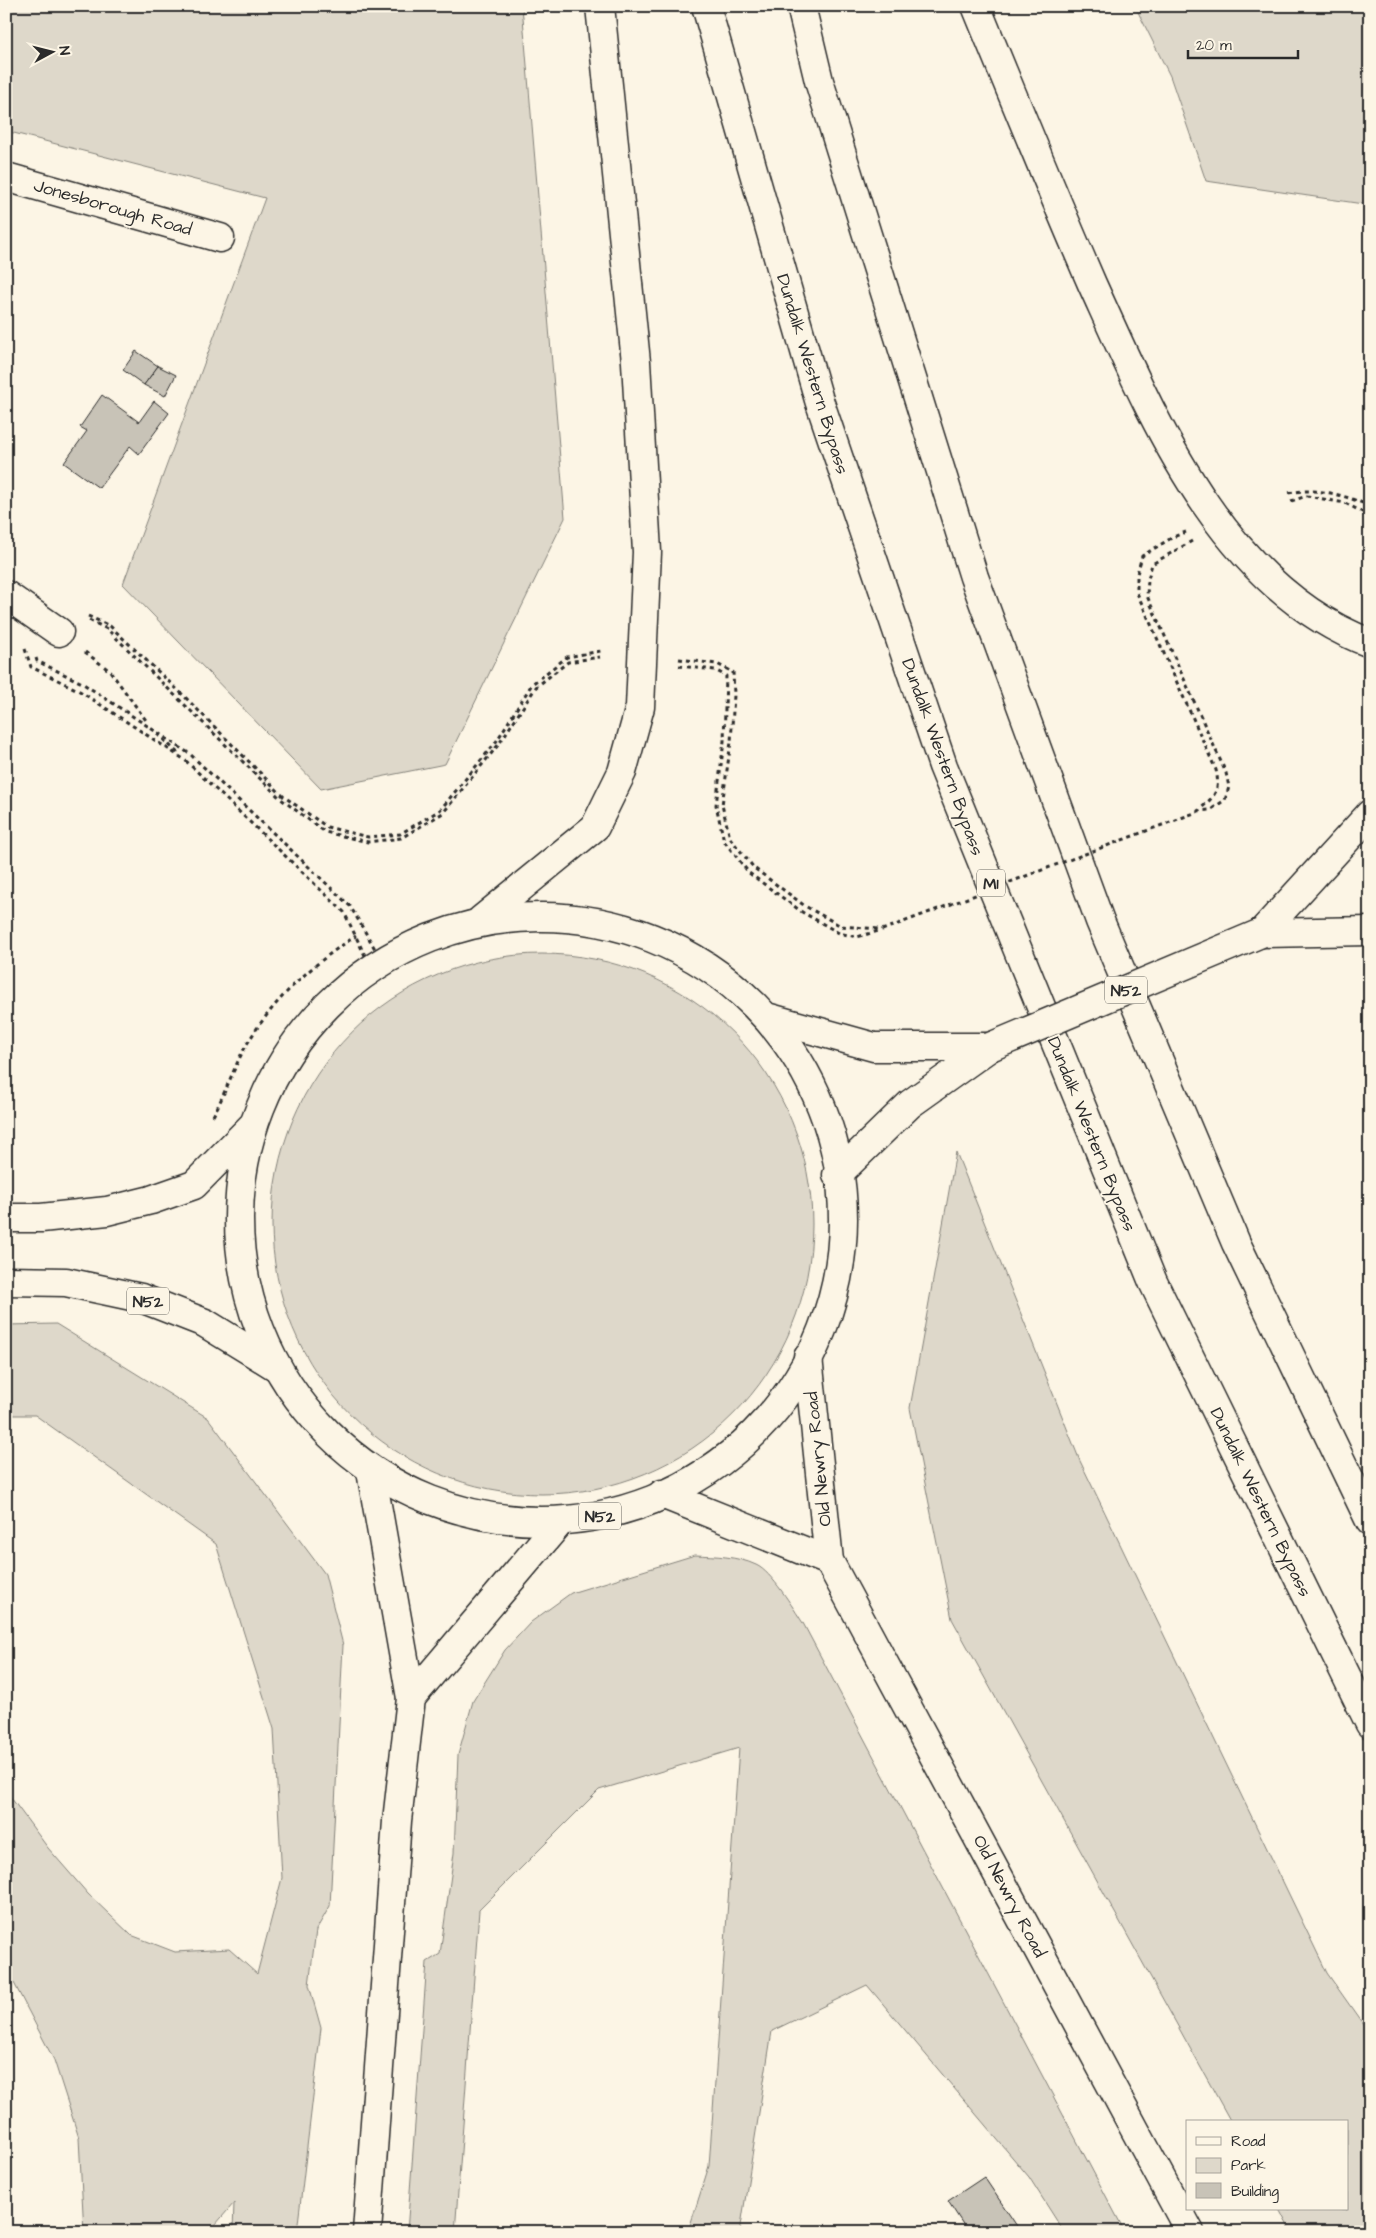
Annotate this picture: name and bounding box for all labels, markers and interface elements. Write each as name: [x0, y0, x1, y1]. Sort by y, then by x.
north arrow: [28, 28, 78, 78]
scale bar: [1188, 28, 1298, 60]
text: 20 m: [1196, 35, 1232, 56]
text: N: [53, 45, 74, 56]
street label: Jonesborough Road: [31, 173, 195, 243]
street label: Dundalk Western Bypass: [769, 271, 855, 478]
street label: Dundalk Western Bypass: [894, 655, 990, 860]
road number: M1: [977, 870, 1005, 896]
road number: N52: [1105, 976, 1147, 1004]
street label: Dundalk Western Bypass: [1040, 1033, 1142, 1236]
road number: N52: [127, 1288, 169, 1314]
street label: Old Newry Road: [799, 1390, 839, 1528]
street label: Dundalk Western Bypass: [1203, 1403, 1317, 1602]
road number: N52: [579, 1502, 621, 1530]
street label: Old Newry Road: [966, 1831, 1052, 1962]
legend: [1186, 2120, 1348, 2210]
text: Road: [1231, 2131, 1266, 2152]
text: Park: [1231, 2155, 1266, 2176]
text: Building: [1231, 2181, 1279, 2203]

